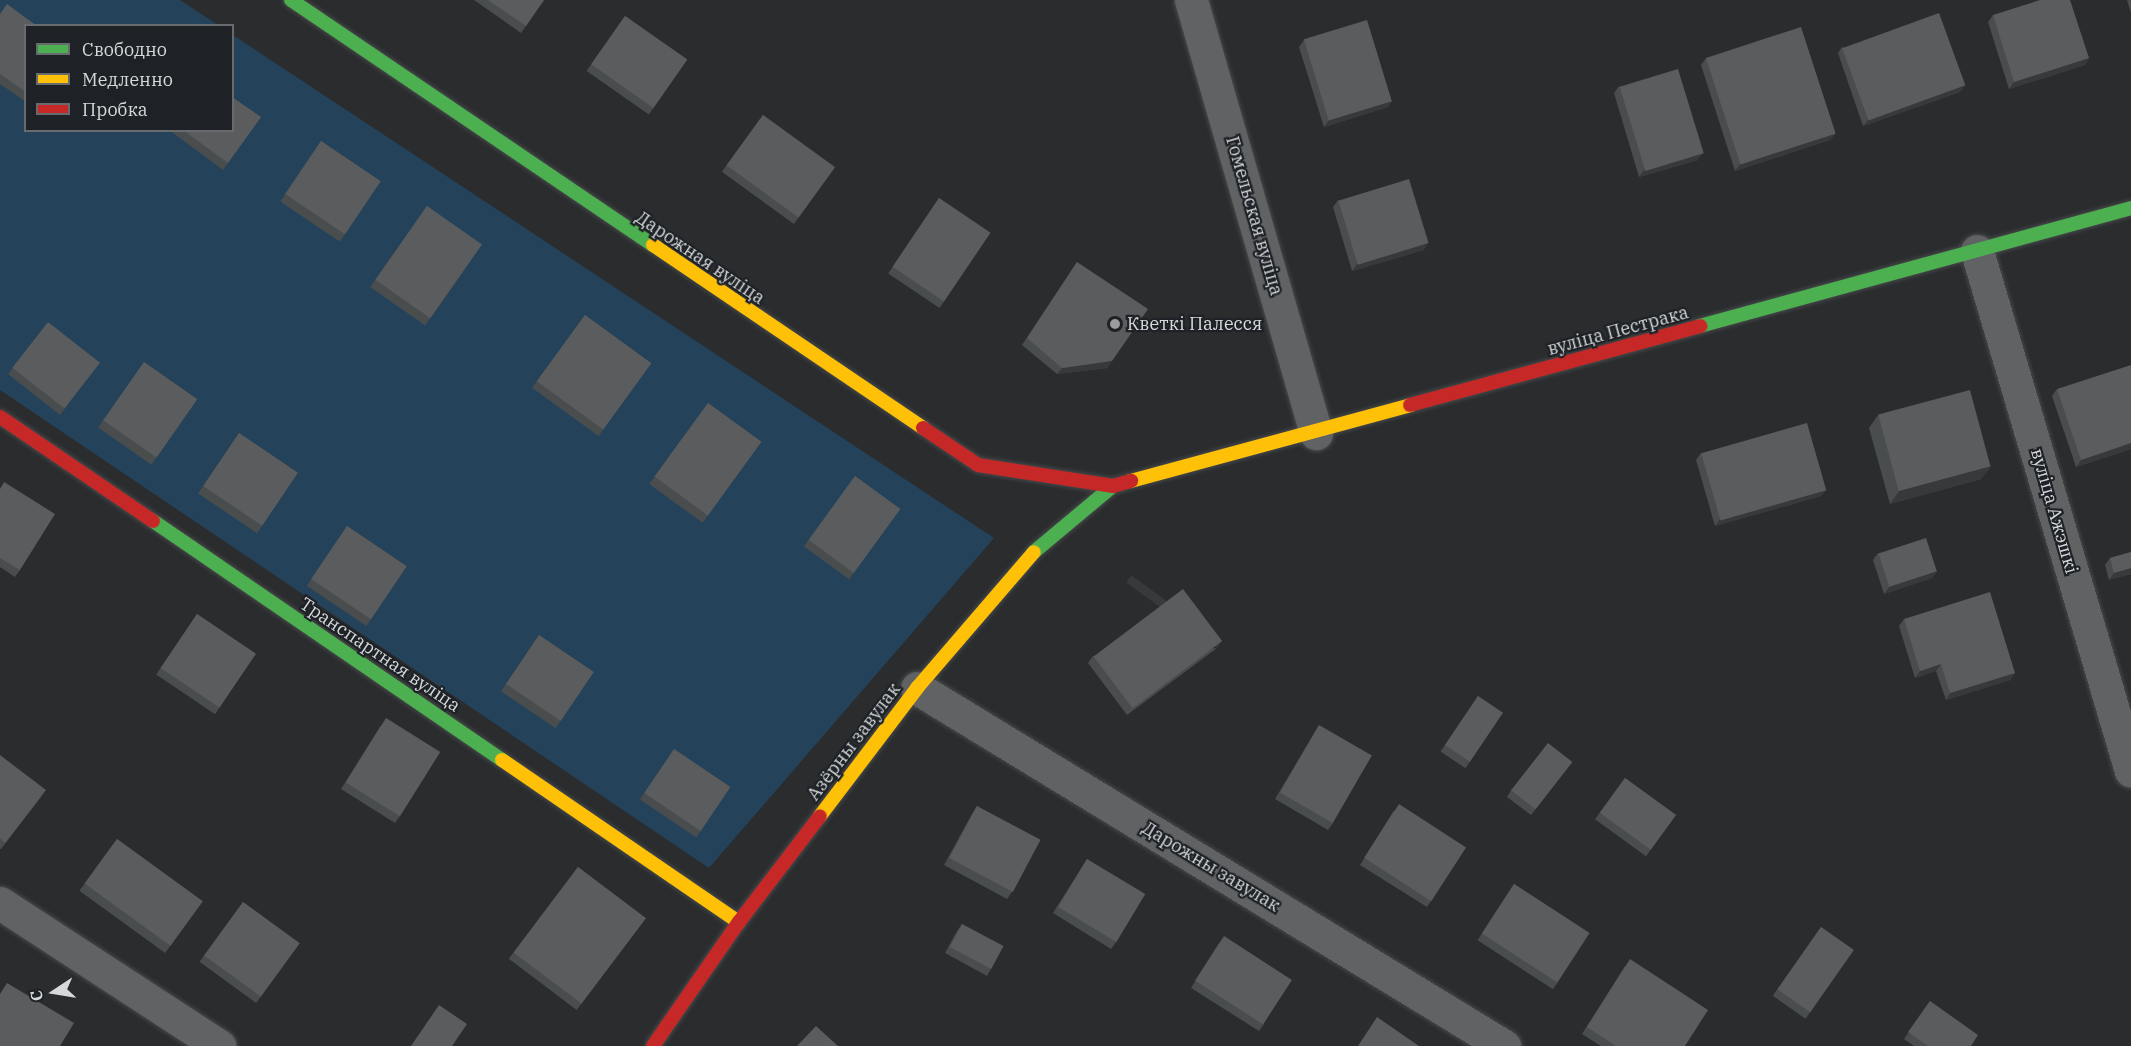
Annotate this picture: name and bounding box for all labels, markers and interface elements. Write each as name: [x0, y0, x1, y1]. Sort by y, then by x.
legend: [24, 24, 234, 132]
text: Свободно: [82, 38, 167, 61]
text: Медленно: [82, 68, 173, 91]
text: Пробка: [82, 98, 148, 121]
street label: Гомельская вуліца: [1221, 134, 1287, 298]
street label: Дарожная вуліца: [631, 207, 769, 309]
street label: вуліца Пестрака: [1545, 302, 1691, 360]
place label: Кветкі Палесся: [1127, 313, 1262, 335]
marker: Кветкі Палесся: [1108, 317, 1122, 331]
street label: вуліца Ажэшкі: [2026, 446, 2082, 576]
street label: Транспартная вуліца: [296, 593, 464, 717]
street label: Азёрны завулак: [803, 679, 905, 805]
street label: Дарожны завулак: [1138, 817, 1284, 917]
north arrow: [24, 962, 84, 1022]
text: С: [26, 988, 47, 1003]

